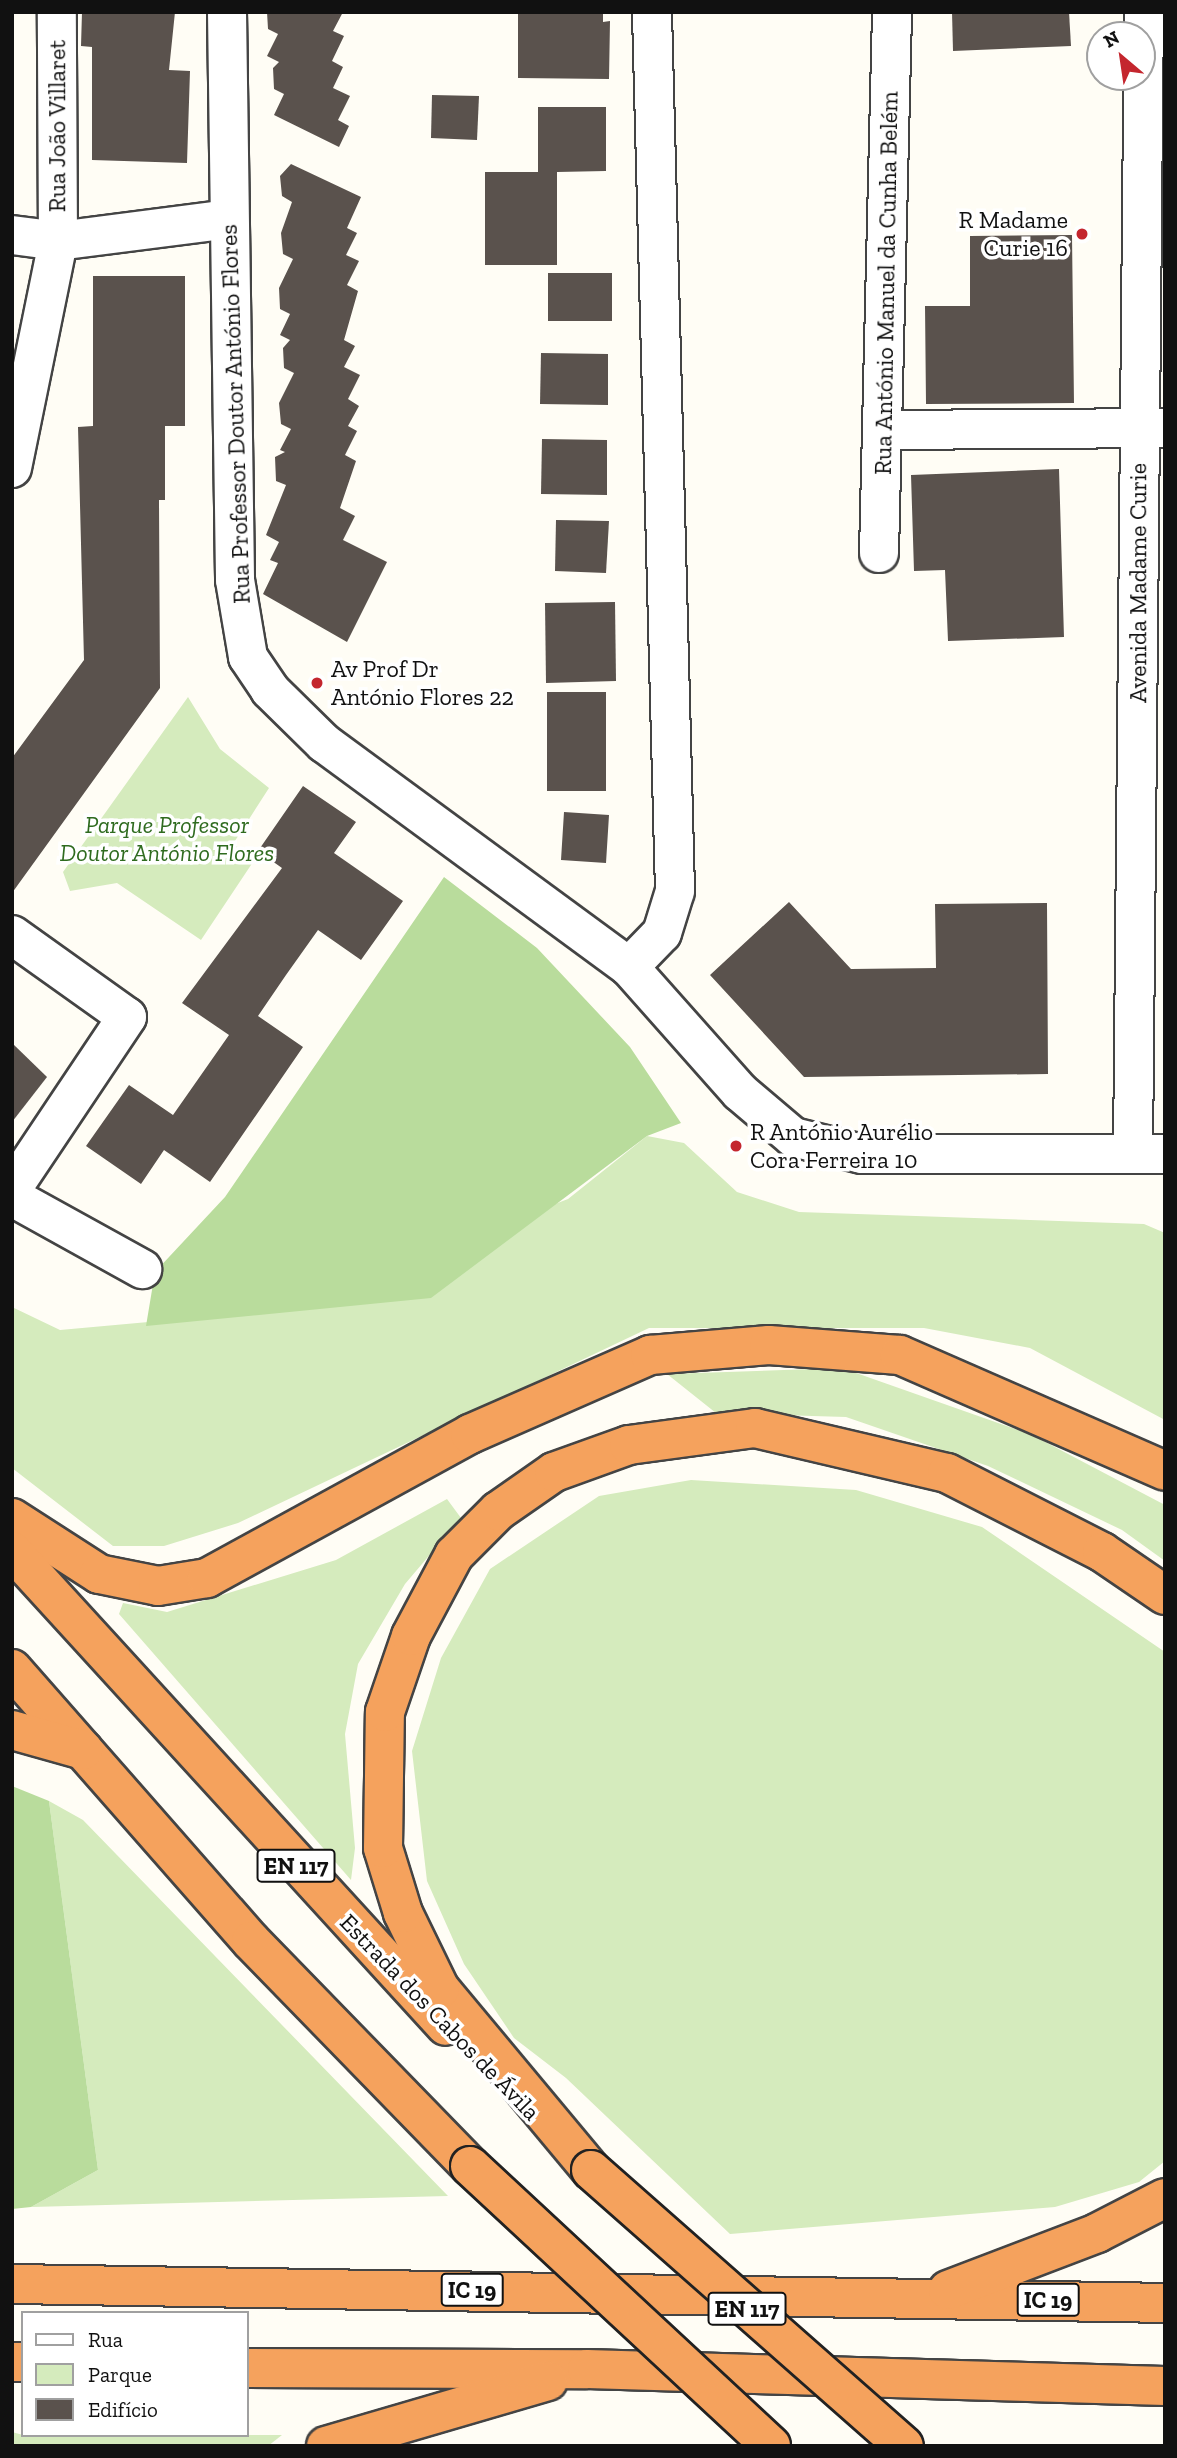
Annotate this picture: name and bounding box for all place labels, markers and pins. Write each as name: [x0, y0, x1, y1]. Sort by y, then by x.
place label: R Madame Curie 16: [958, 206, 1068, 262]
marker: R Madame Curie 16: [1074, 226, 1090, 242]
place label: Av Prof Dr António Flores 22: [331, 655, 514, 711]
marker: Av Prof Dr António Flores 22: [309, 675, 325, 691]
place label: R António Aurélio Cora Ferreira 10: [750, 1118, 934, 1174]
marker: R António Aurélio Cora Ferreira 10: [728, 1138, 744, 1154]

